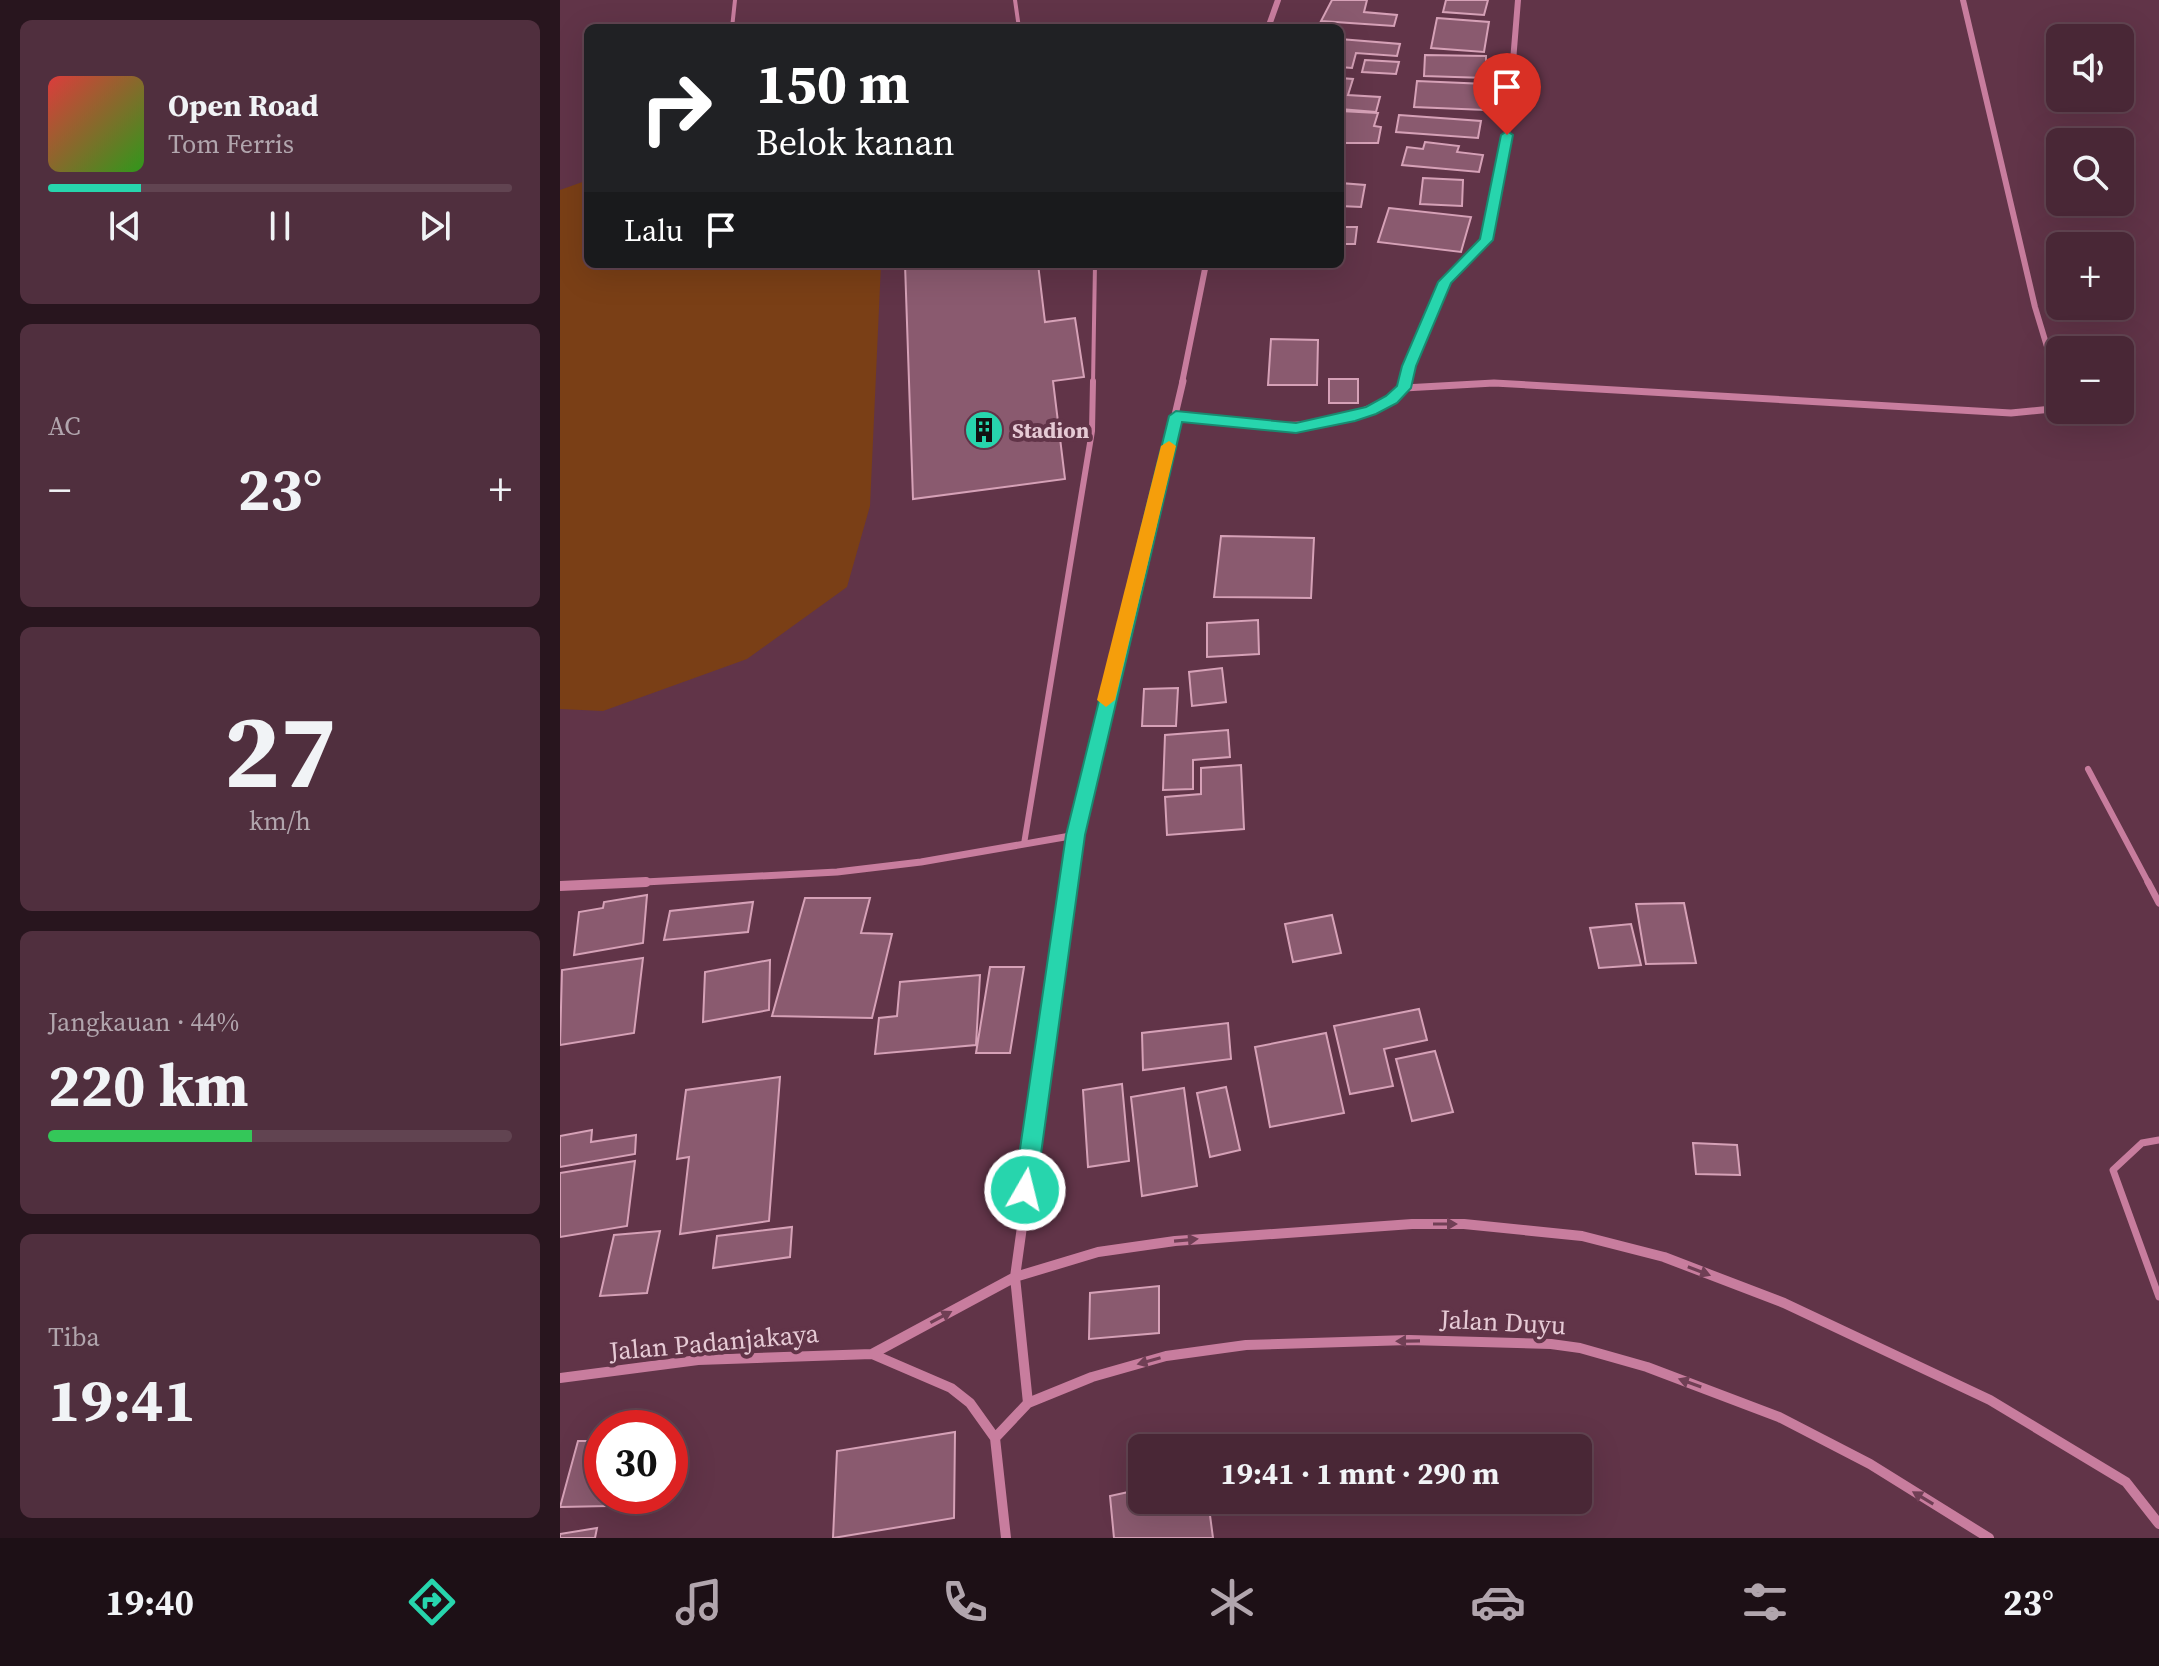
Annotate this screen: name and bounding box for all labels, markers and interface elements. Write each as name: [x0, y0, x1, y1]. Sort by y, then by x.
map controls: [2046, 24, 2134, 424]
button: sound: [2046, 24, 2134, 112]
text: 150 m: [756, 45, 910, 122]
pin: [1473, 53, 1541, 135]
icon: right: [624, 56, 728, 160]
icon: arrive: [1485, 65, 1529, 109]
text: Open Road: [168, 85, 319, 126]
text: Belok kanan: [756, 118, 954, 167]
text: Tom Ferris: [168, 126, 294, 162]
button: search: [2046, 128, 2134, 216]
icon: previous: [103, 204, 147, 248]
icon: pause: [258, 204, 302, 248]
icon: next: [413, 204, 457, 248]
icon: arrive: [699, 208, 743, 252]
text: Lalu: [624, 210, 683, 251]
button: +: [2046, 232, 2134, 320]
button: −: [2046, 336, 2134, 424]
text: AC: [48, 408, 81, 444]
building icon: Stadion: [963, 409, 1005, 451]
place label: Stadion: [1012, 415, 1090, 445]
text: 23°: [238, 448, 322, 530]
text: −: [48, 459, 71, 520]
text: +: [489, 459, 512, 520]
text: 27: [224, 679, 336, 822]
text: km/h: [249, 803, 311, 839]
text: Jangkauan · 44%: [48, 1004, 239, 1040]
text: 220 km: [48, 1044, 249, 1126]
position arrow: [983, 1148, 1067, 1232]
one-way arrow: [1433, 1218, 1458, 1230]
one-way arrow: [1174, 1233, 1199, 1246]
one-way arrow: [1688, 1265, 1712, 1278]
street label: Jalan Duyu: [1438, 1301, 1567, 1343]
one-way arrow: [929, 1310, 952, 1323]
street label: Jalan Padanjakaya: [607, 1315, 821, 1369]
text: Tiba: [48, 1319, 100, 1355]
one-way arrow: [1395, 1335, 1420, 1347]
one-way arrow: [1137, 1355, 1162, 1367]
text: 19:41: [48, 1359, 196, 1441]
one-way arrow: [1678, 1376, 1702, 1389]
speed limit sign: 30: [584, 1410, 688, 1514]
text: 19:41 · 1 mnt · 290 m: [1220, 1453, 1500, 1494]
one-way arrow: [1912, 1491, 1934, 1505]
icon: directions: [404, 1574, 460, 1630]
icon: music: [671, 1574, 727, 1630]
icon: phone: [937, 1574, 993, 1630]
icon: climate: [1204, 1574, 1260, 1630]
icon: car: [1470, 1574, 1526, 1630]
icon: filters: [1737, 1574, 1793, 1630]
text: 19:40: [105, 1578, 194, 1627]
text: 23°: [2003, 1578, 2054, 1627]

